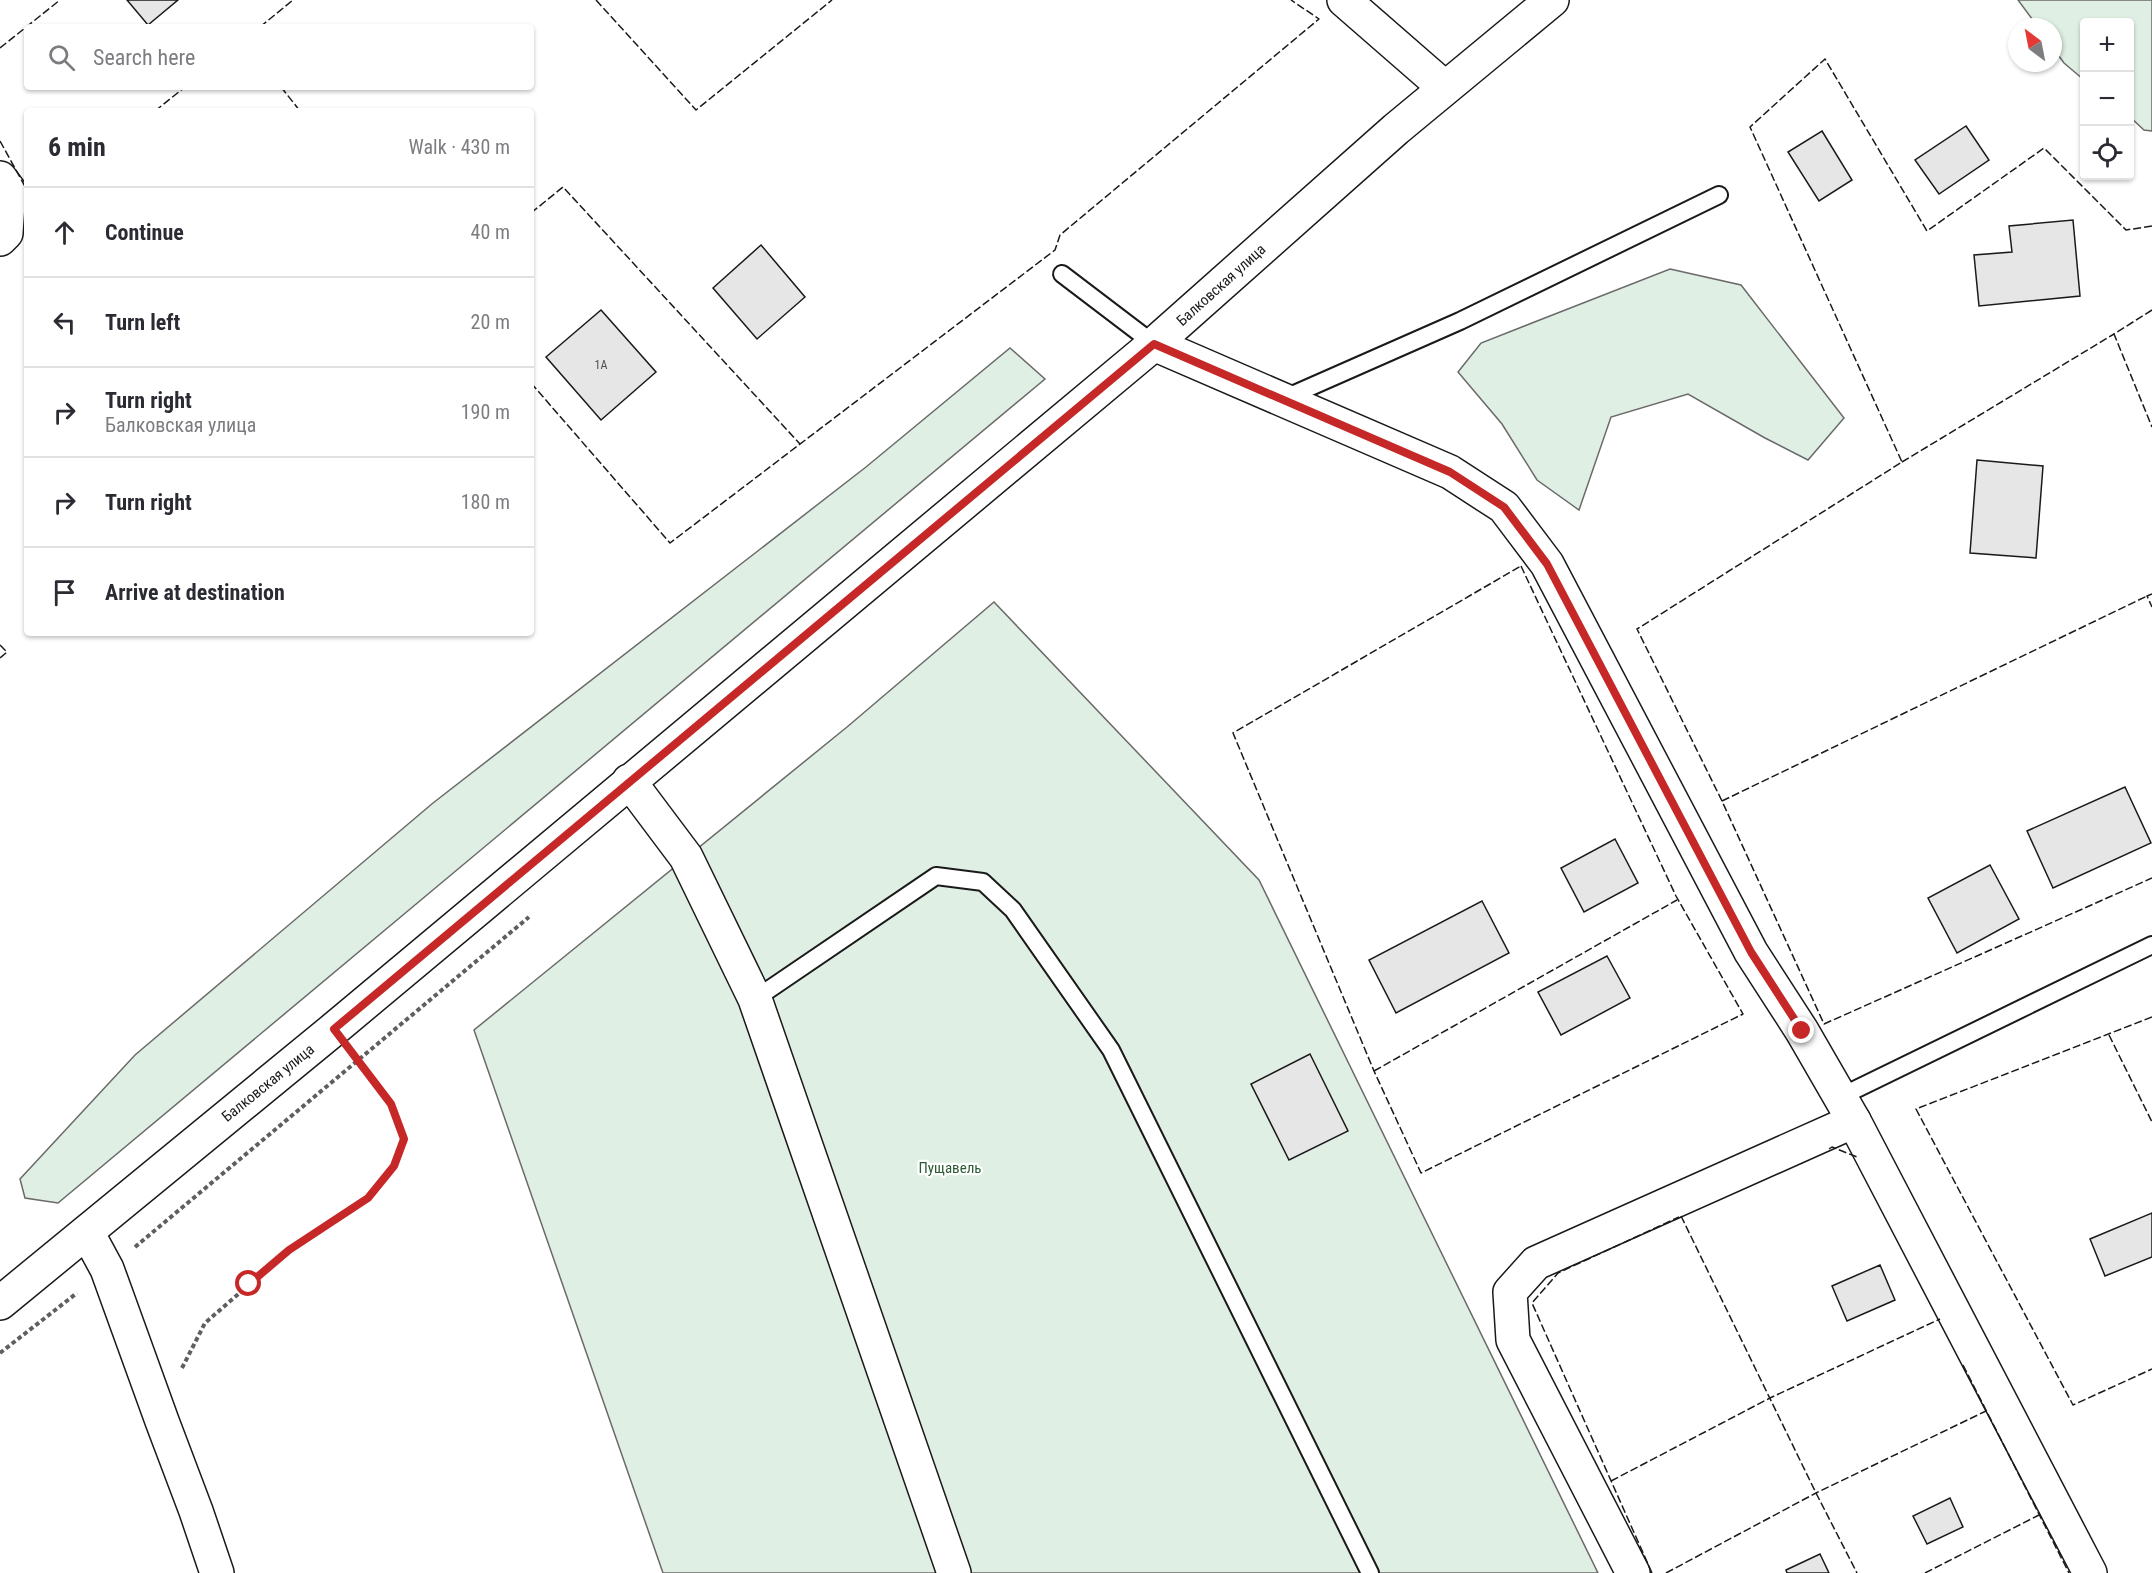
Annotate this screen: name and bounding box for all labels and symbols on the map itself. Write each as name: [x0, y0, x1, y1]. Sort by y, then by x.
north arrow: [2008, 18, 2062, 72]
street label: Балковская улица: [1173, 240, 1269, 330]
house number: 1А: [595, 358, 608, 372]
route end: [1788, 1017, 1814, 1043]
street label: Балковская улица: [218, 1040, 318, 1126]
park label: Пущавель: [919, 1159, 982, 1177]
route start: [235, 1270, 261, 1296]

